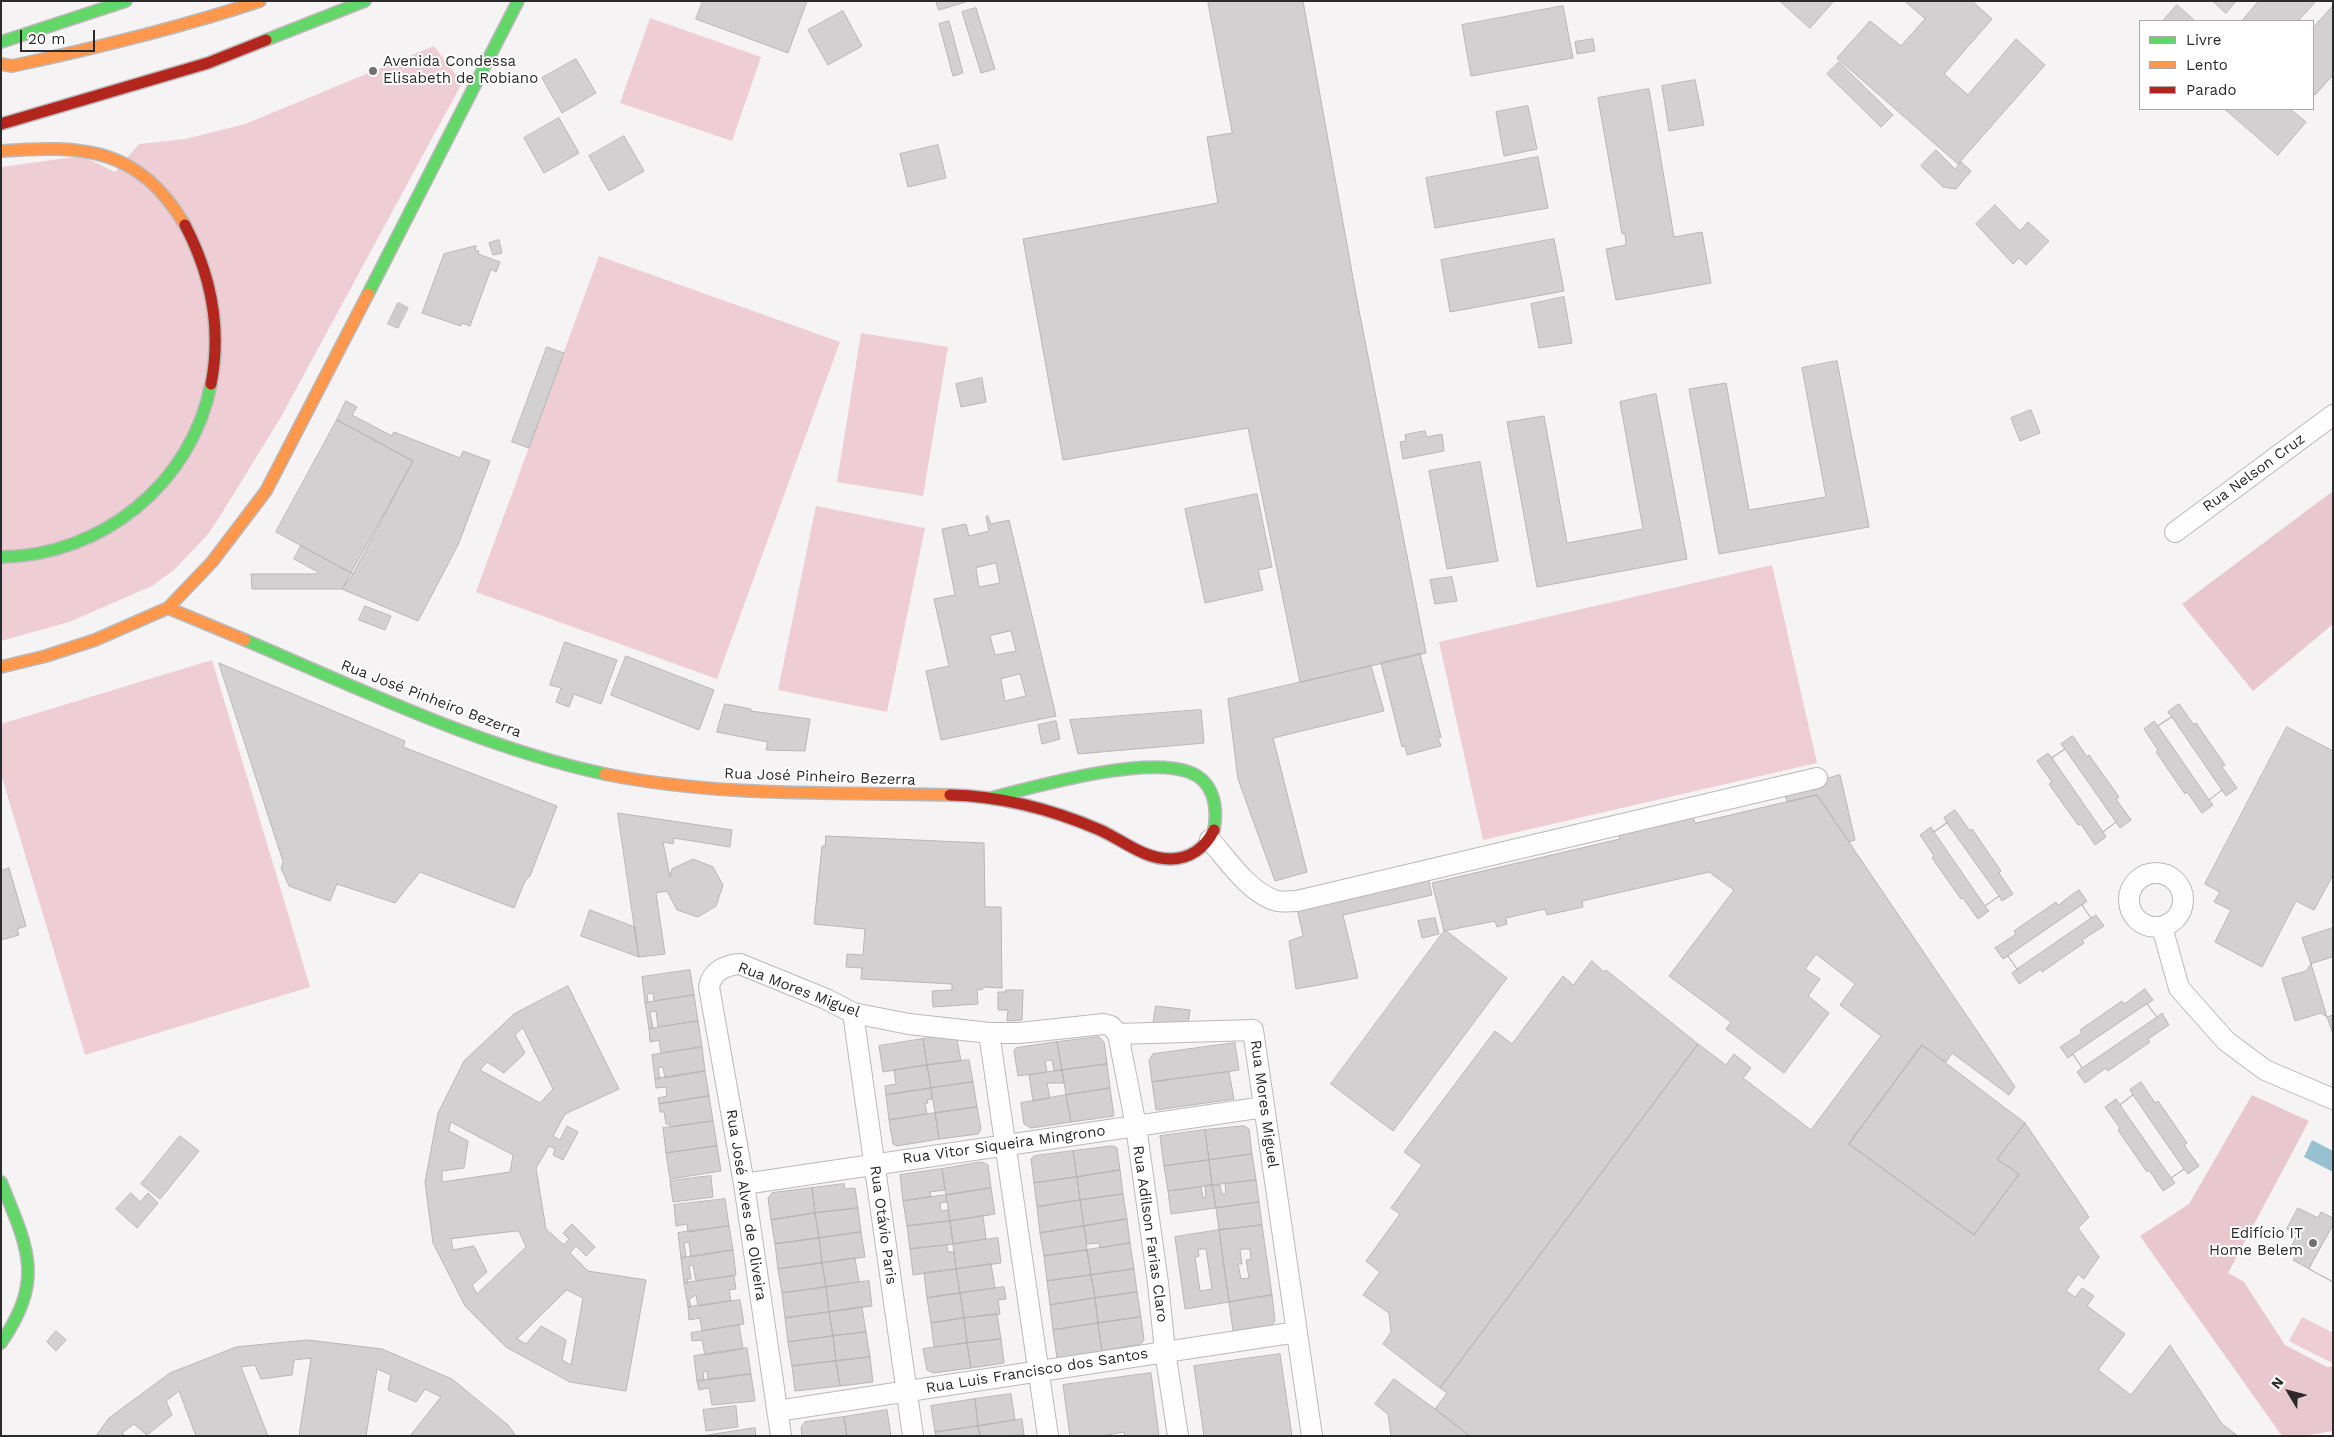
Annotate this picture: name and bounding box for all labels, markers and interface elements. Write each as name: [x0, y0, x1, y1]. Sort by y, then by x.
scale bar: [22, 20, 98, 52]
legend: [2139, 20, 2314, 110]
text: 20 m: [28, 30, 66, 48]
text: Livre: [2186, 31, 2221, 49]
place label: Avenida Condessa Elisabeth de Robiano: [383, 53, 538, 88]
text: Lento: [2186, 56, 2228, 74]
marker: Avenida Condessa Elisabeth de Robiano: [367, 65, 379, 77]
text: Parado: [2186, 81, 2236, 99]
street label: Rua Nelson Cruz: [2199, 430, 2309, 516]
street label: Rua José Pinheiro Bezerra: [338, 656, 524, 742]
street label: Rua José Pinheiro Bezerra: [724, 765, 916, 789]
street label: Rua Mores Miguel: [735, 958, 863, 1022]
street label: Rua Mores Miguel: [1246, 1039, 1282, 1169]
street label: Rua José Alves de Oliveira: [722, 1108, 770, 1302]
street label: Rua Vitor Siqueira Mingrono: [902, 1122, 1106, 1168]
street label: Rua Adilson Farias Claro: [1129, 1144, 1171, 1324]
street label: Rua Otávio Paris: [866, 1164, 900, 1286]
place label: Edifício IT Home Belem: [2209, 1225, 2303, 1260]
marker: Edifício IT Home Belem: [2307, 1237, 2319, 1249]
street label: Rua Luis Francisco dos Santos: [925, 1345, 1149, 1397]
north arrow: [2264, 1367, 2314, 1417]
text: N: [2268, 1374, 2287, 1392]

